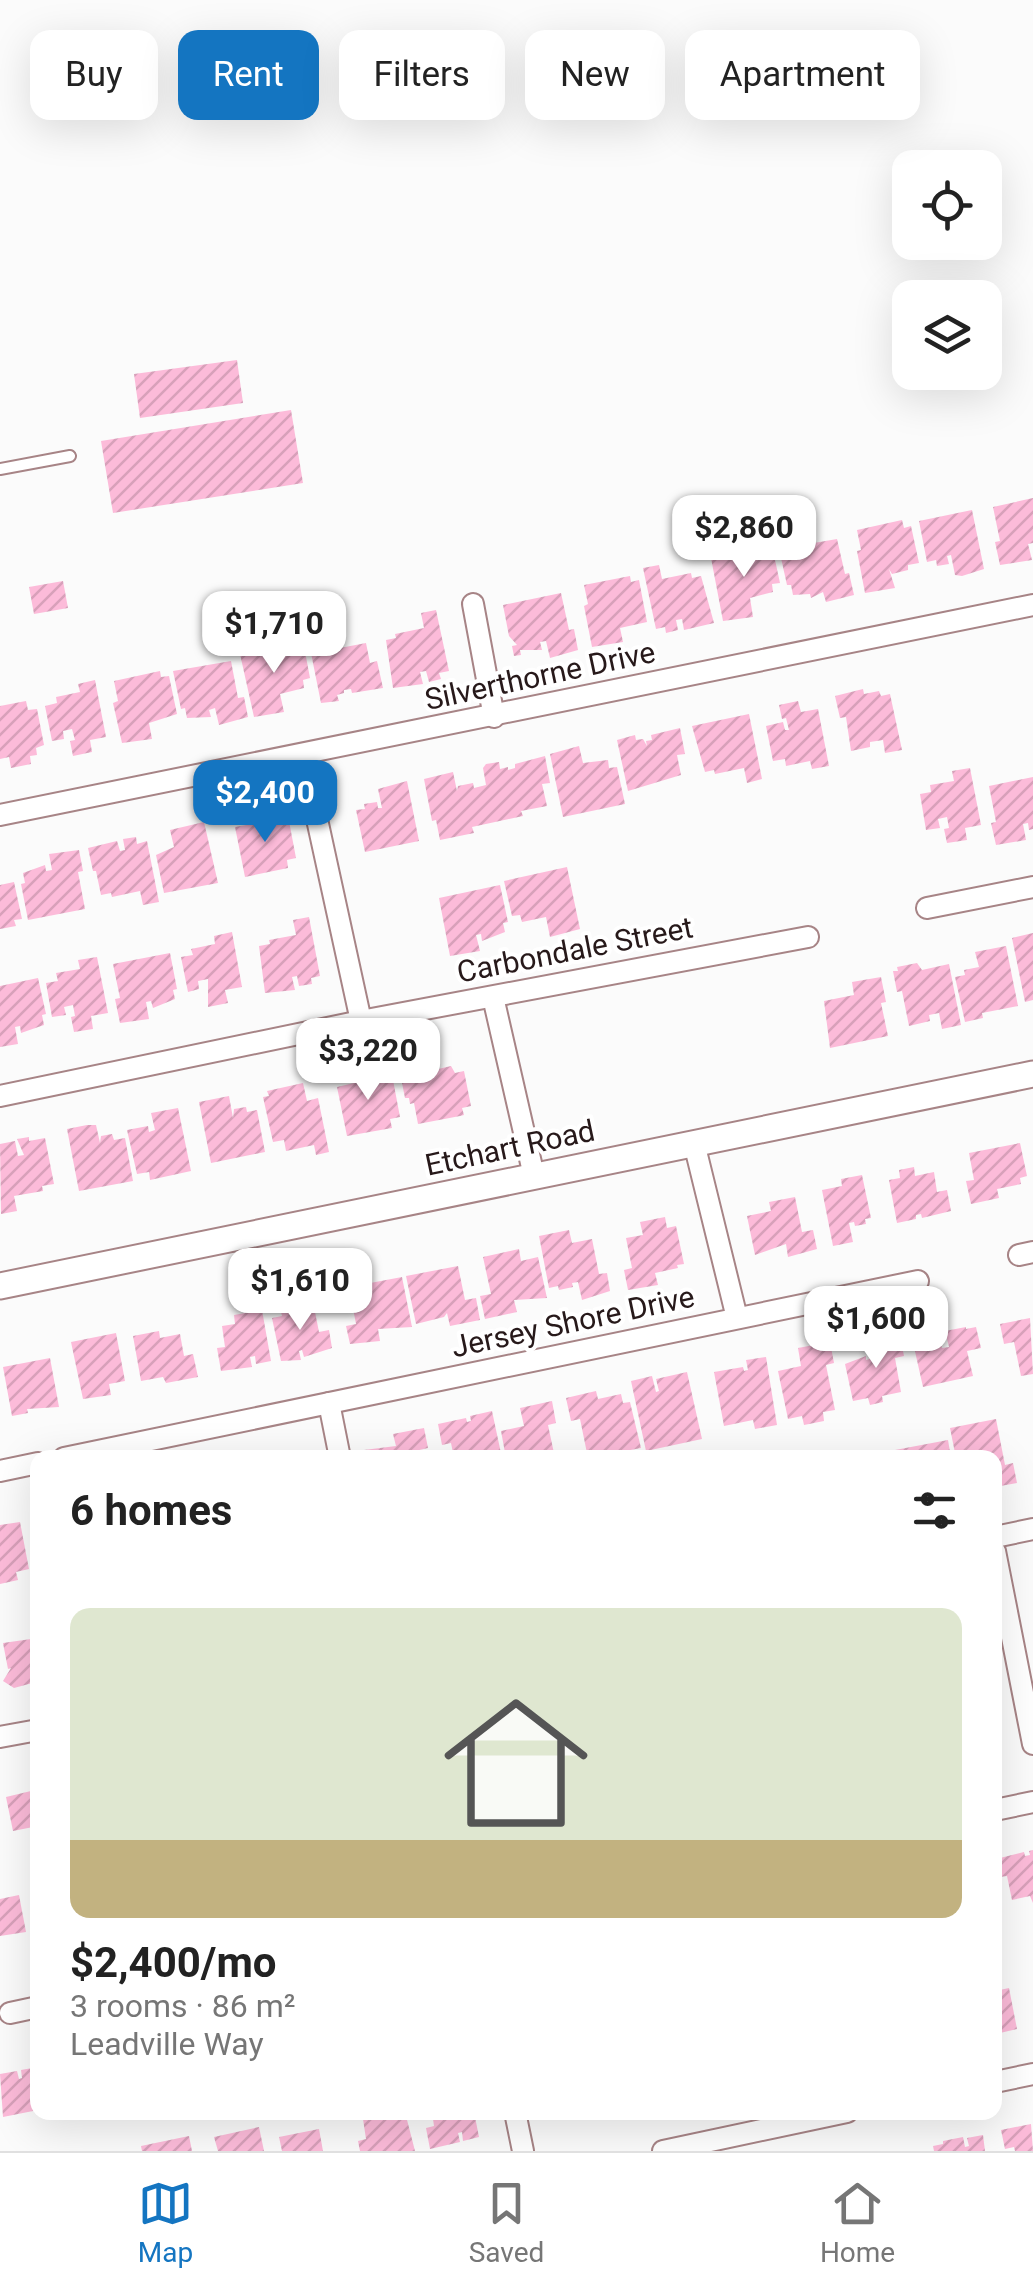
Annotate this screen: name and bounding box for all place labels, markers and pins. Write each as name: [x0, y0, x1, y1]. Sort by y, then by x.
pin: $2,860: [663, 495, 825, 580]
pin: $1,710: [193, 591, 355, 676]
pin: $2,400: [184, 760, 346, 845]
pin: $3,220: [287, 1018, 449, 1103]
pin: $1,610: [219, 1248, 381, 1333]
pin: $1,600: [795, 1286, 957, 1371]

